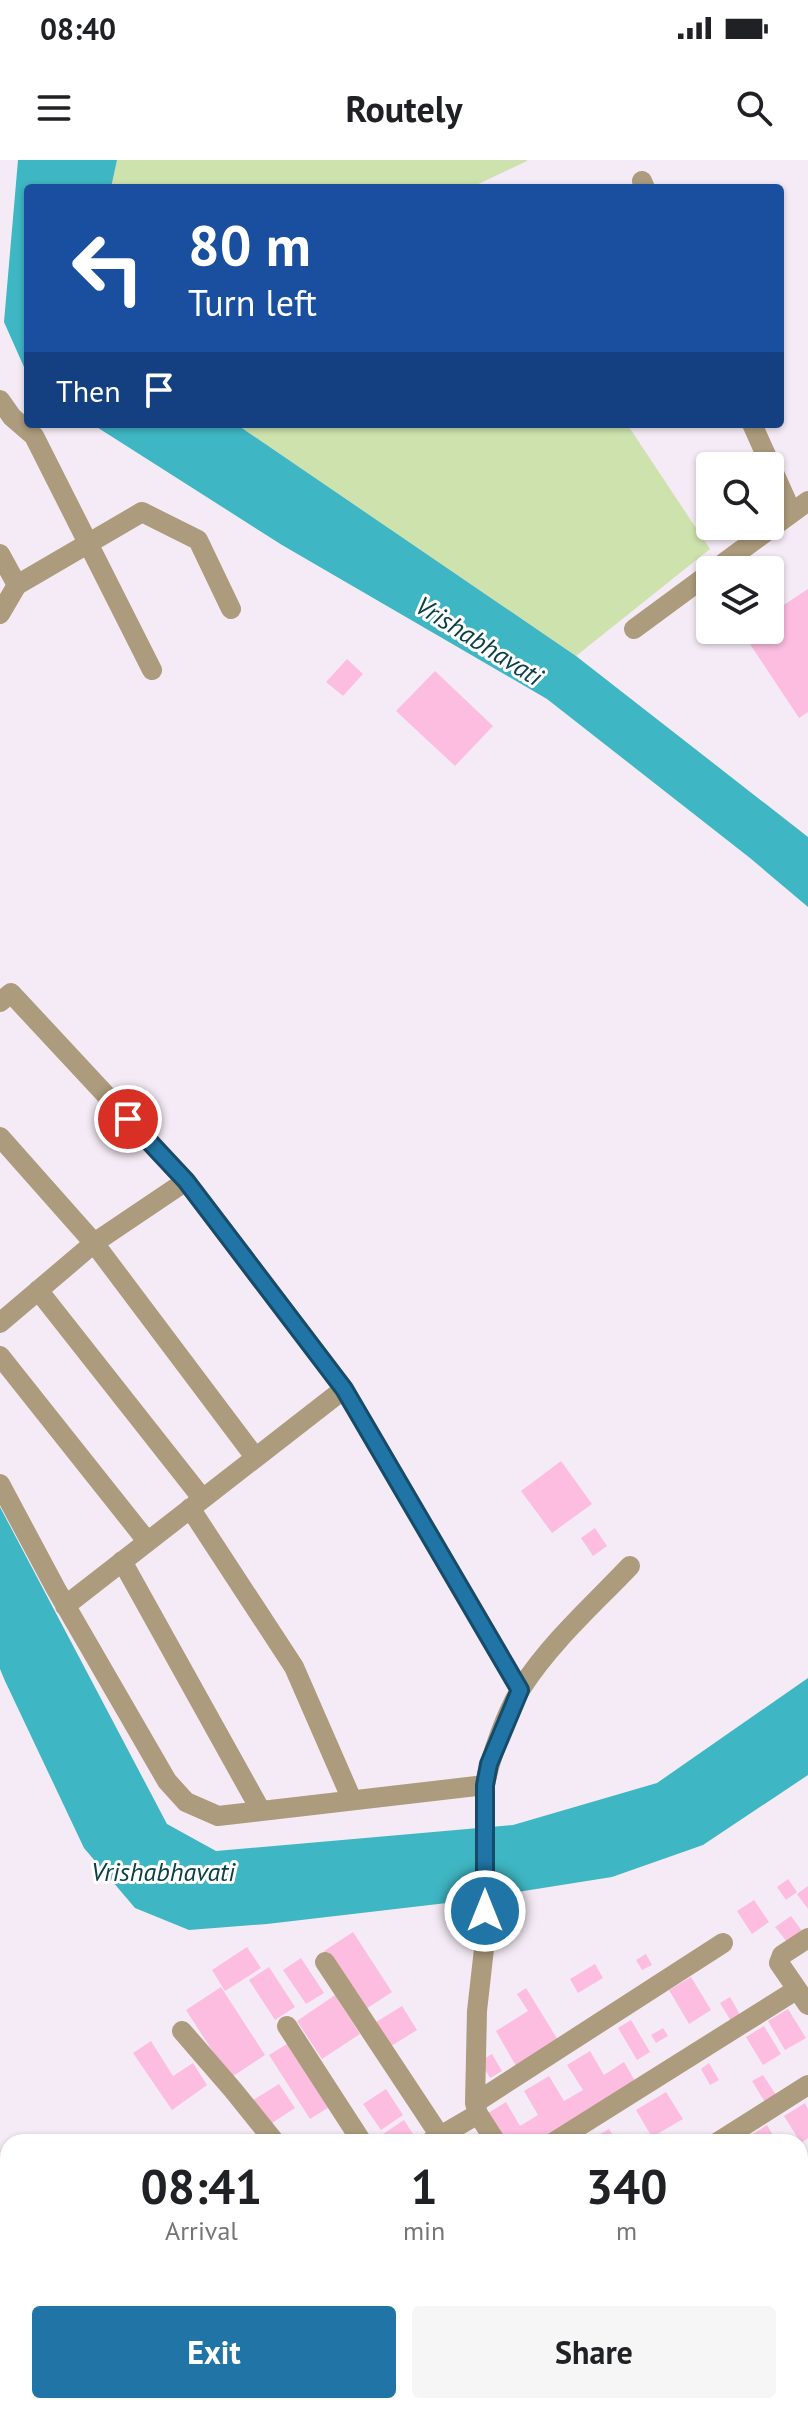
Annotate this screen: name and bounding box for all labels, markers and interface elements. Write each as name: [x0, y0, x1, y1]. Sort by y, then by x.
text: 08:40: [40, 9, 116, 48]
text: Routely: [345, 85, 463, 132]
icon: menu: [32, 86, 76, 130]
icon: search: [732, 86, 776, 130]
text: 80 m: [188, 209, 311, 281]
icon: left: [56, 216, 160, 320]
text: Turn left: [188, 279, 317, 326]
icon: arrive: [137, 368, 181, 412]
text: Then: [56, 371, 121, 410]
map controls: [696, 452, 784, 644]
button: search: [696, 452, 784, 540]
button: layers: [696, 556, 784, 644]
water label: Vrishabhavati: [410, 588, 550, 693]
pin: [94, 1085, 162, 1153]
icon: arrive: [106, 1097, 150, 1141]
water label: Vrishabhavati: [91, 1855, 236, 1888]
position arrow: [443, 1869, 527, 1953]
text: 08:41: [141, 2155, 262, 2217]
text: 1: [410, 2155, 438, 2217]
text: 340: [586, 2155, 667, 2217]
text: Arrival: [165, 2214, 238, 2247]
text: min: [403, 2214, 445, 2247]
text: m: [616, 2214, 637, 2247]
button: Exit: [32, 2306, 396, 2398]
button: Share: [412, 2306, 776, 2398]

